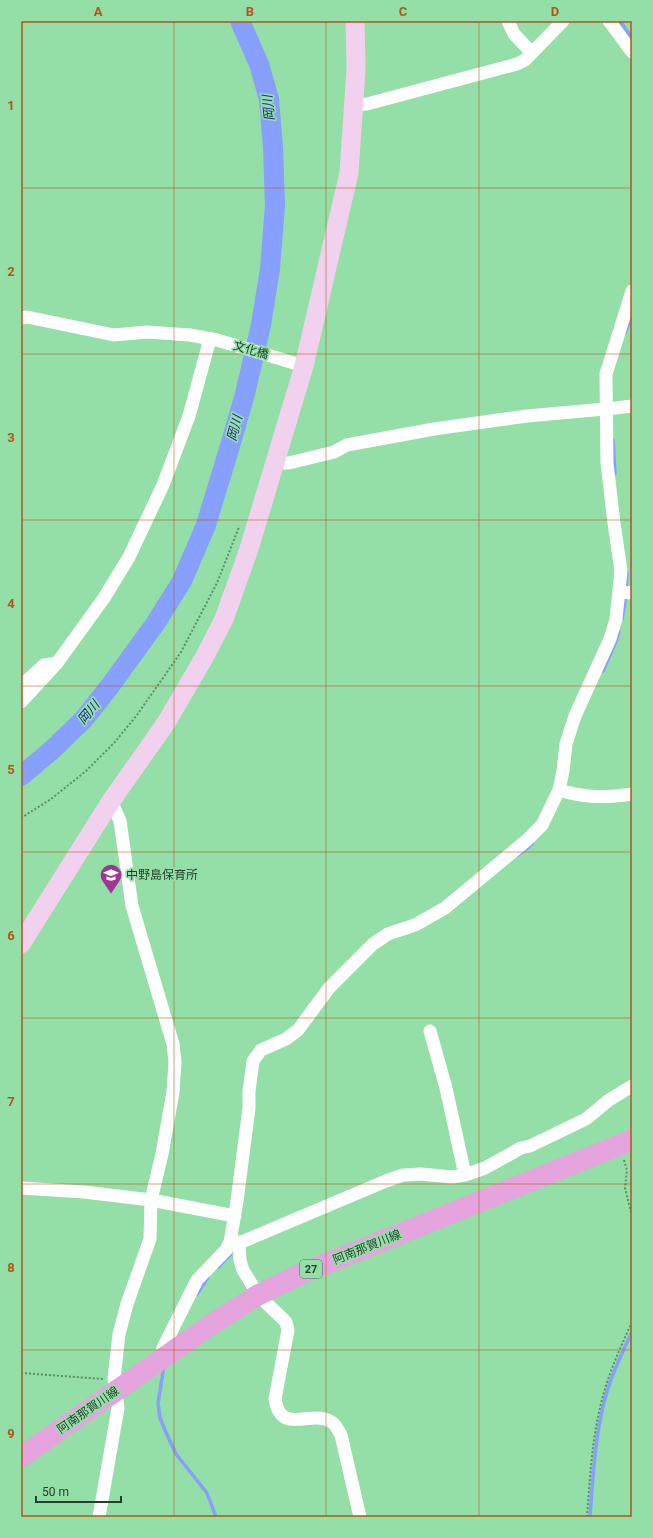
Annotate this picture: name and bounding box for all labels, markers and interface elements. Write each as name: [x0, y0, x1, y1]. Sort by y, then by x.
text: A: [94, 4, 103, 19]
text: B: [246, 4, 254, 19]
text: C: [399, 4, 408, 19]
text: D: [551, 4, 559, 19]
water label: 岡川: [259, 92, 277, 122]
text: 1: [7, 98, 15, 113]
text: 2: [7, 264, 15, 279]
street label: 文化橋: [232, 338, 270, 362]
water label: 岡川: [224, 412, 246, 443]
text: 3: [7, 430, 15, 445]
text: 4: [7, 596, 15, 611]
water label: 岡川: [74, 696, 104, 727]
text: 5: [7, 762, 15, 777]
school or university icon: 中野島保育所: [98, 862, 124, 895]
place label: 中野島保育所: [126, 868, 198, 882]
text: 6: [7, 928, 15, 943]
text: 7: [7, 1094, 15, 1109]
street label: 阿南那賀川線: [331, 1227, 403, 1267]
text: 8: [7, 1260, 15, 1275]
road number: 27: [300, 1260, 322, 1278]
street label: 阿南那賀川線: [54, 1384, 122, 1436]
text: 9: [7, 1426, 15, 1441]
scale bar: [36, 1478, 121, 1504]
text: 50 m: [42, 1485, 69, 1499]

